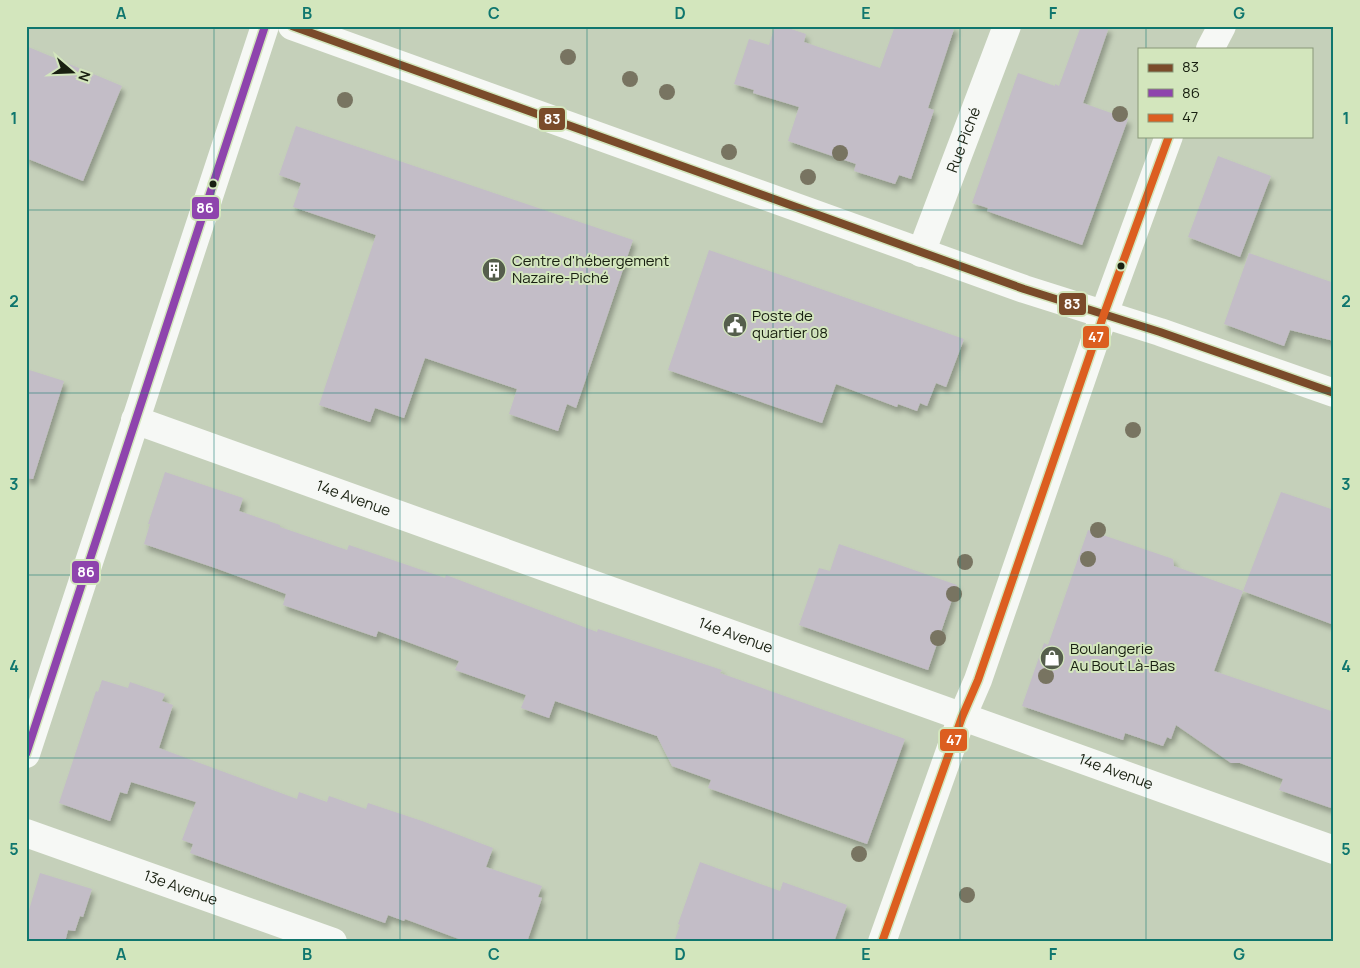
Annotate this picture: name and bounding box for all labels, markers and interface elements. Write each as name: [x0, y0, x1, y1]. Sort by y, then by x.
text: A: [116, 2, 127, 24]
text: B: [302, 2, 312, 24]
text: C: [488, 2, 500, 24]
text: D: [674, 2, 686, 24]
text: E: [861, 2, 871, 24]
text: F: [1049, 2, 1058, 24]
text: G: [1233, 2, 1245, 24]
north arrow: [48, 48, 98, 98]
legend: [1138, 48, 1312, 138]
text: 83: [1182, 56, 1199, 77]
text: N: [74, 69, 95, 84]
text: 86: [1182, 82, 1200, 103]
street label: Rue Piché: [941, 104, 985, 176]
text: 47: [1182, 106, 1198, 127]
text: 1: [10, 107, 18, 129]
line badge: 83: [538, 107, 566, 131]
text: 1: [1342, 107, 1350, 129]
text: 83: [544, 109, 560, 128]
unlabelled marker: [208, 179, 218, 189]
line badge: 86: [191, 196, 220, 220]
text: 86: [196, 198, 214, 217]
place label: Centre d'hébergement Nazaire-Piché: [512, 250, 669, 288]
building icon: Centre d'hébergement Nazaire-Piché: [481, 257, 507, 283]
unlabelled marker: [1116, 261, 1126, 271]
text: 2: [9, 290, 19, 312]
text: 2: [1341, 290, 1351, 312]
line badge: 83: [1058, 292, 1087, 316]
text: 83: [1064, 294, 1080, 313]
place label: Poste de quartier 08: [752, 305, 828, 343]
public building icon: Poste de quartier 08: [722, 312, 748, 338]
line badge: 47: [1082, 325, 1110, 349]
text: 47: [1088, 327, 1104, 346]
text: 3: [9, 473, 19, 495]
text: 3: [1341, 473, 1351, 495]
street label: 14e Avenue: [313, 475, 394, 521]
line badge: 86: [71, 560, 100, 584]
text: 86: [77, 562, 95, 581]
street label: 14e Avenue: [696, 612, 776, 658]
place label: Boulangerie Au Bout Là-Bas: [1070, 638, 1175, 676]
shop icon: Boulangerie Au Bout Là-Bas: [1039, 645, 1065, 671]
text: 4: [9, 655, 19, 677]
text: 4: [1341, 655, 1351, 677]
line badge: 47: [939, 728, 968, 752]
text: 47: [946, 730, 962, 749]
street label: 14e Avenue: [1076, 748, 1156, 794]
text: 5: [9, 838, 19, 860]
text: 5: [1341, 838, 1351, 860]
street label: 13e Avenue: [141, 865, 221, 910]
text: A: [116, 943, 127, 965]
text: B: [302, 943, 312, 965]
text: C: [488, 943, 500, 965]
text: D: [674, 943, 686, 965]
text: E: [861, 943, 871, 965]
text: F: [1049, 943, 1058, 965]
text: G: [1233, 943, 1245, 965]

